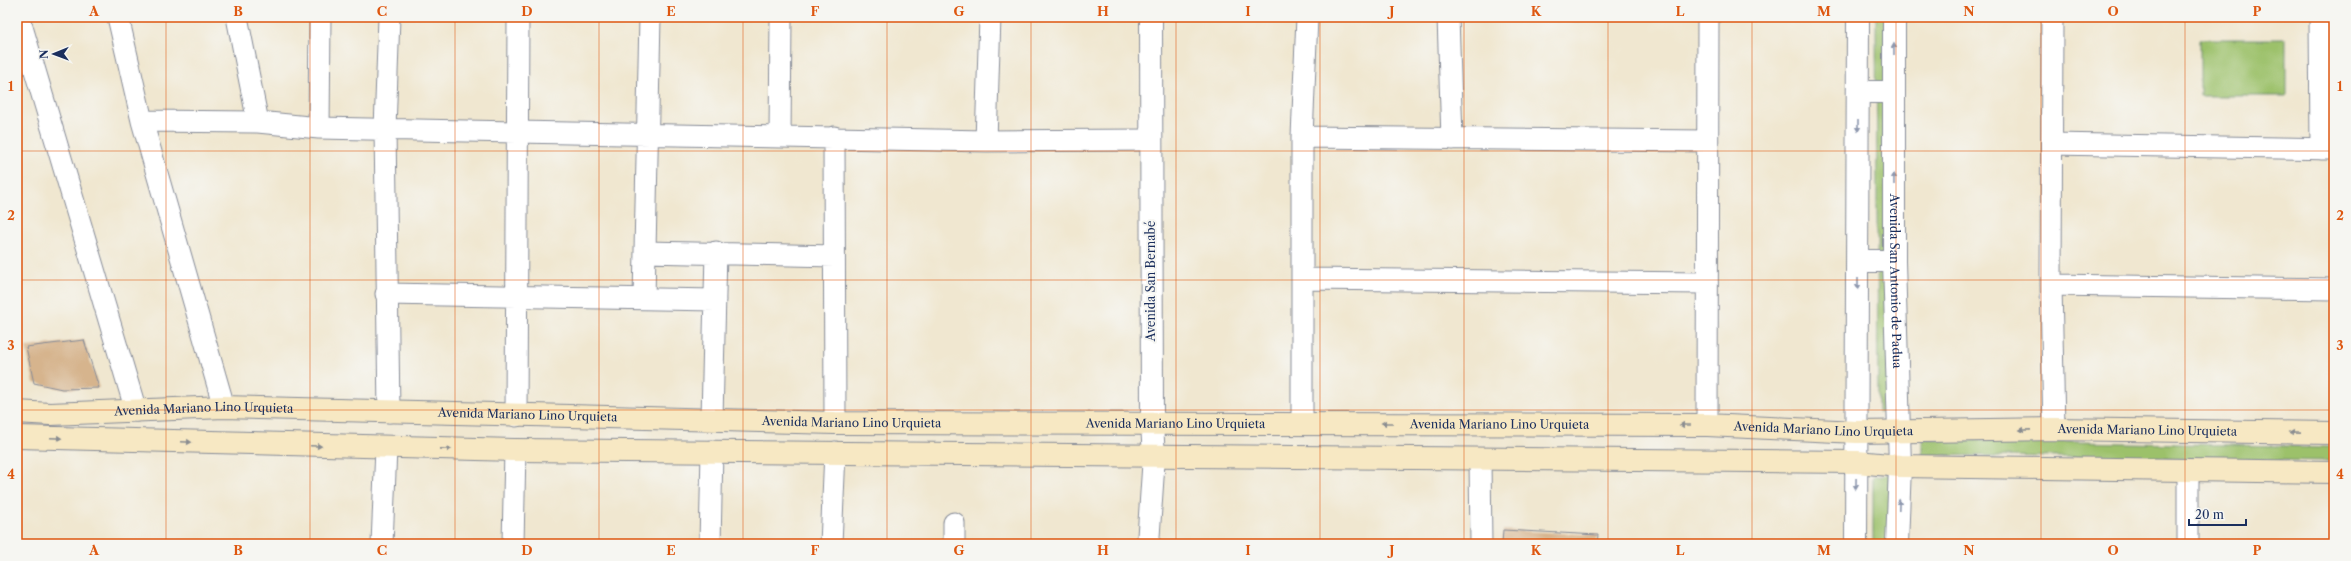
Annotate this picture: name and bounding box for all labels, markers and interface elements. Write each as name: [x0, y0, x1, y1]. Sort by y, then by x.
text: A: [88, 3, 100, 19]
text: B: [233, 3, 243, 19]
text: C: [377, 3, 387, 19]
text: D: [521, 3, 533, 19]
text: E: [666, 3, 676, 19]
text: F: [811, 3, 820, 19]
text: G: [953, 3, 965, 19]
text: H: [1097, 3, 1109, 19]
text: I: [1245, 3, 1251, 19]
text: J: [1387, 3, 1395, 19]
text: K: [1531, 3, 1542, 19]
text: L: [1676, 3, 1685, 19]
text: M: [1817, 3, 1831, 19]
text: N: [1963, 3, 1975, 19]
text: O: [2107, 3, 2119, 19]
text: P: [2253, 3, 2262, 19]
north arrow: [34, 34, 74, 74]
one-way arrow: [1891, 42, 1897, 55]
text: N: [37, 49, 51, 59]
text: 1: [8, 78, 14, 94]
text: 1: [2337, 78, 2343, 94]
one-way arrow: [1855, 120, 1861, 133]
one-way arrow: [1891, 172, 1897, 185]
street label: Avenida San Antonio de Padua: [1887, 193, 1905, 369]
text: 2: [7, 207, 15, 223]
text: 2: [2336, 207, 2344, 223]
street label: Avenida San Bernabé: [1143, 220, 1158, 343]
one-way arrow: [1855, 278, 1861, 291]
text: 3: [7, 337, 15, 353]
text: 3: [2336, 337, 2344, 353]
street label: Avenida Mariano Lino Urquieta: [113, 399, 294, 418]
street label: Avenida Mariano Lino Urquieta: [437, 405, 618, 424]
street label: Avenida Mariano Lino Urquieta: [761, 413, 942, 430]
street label: Avenida Mariano Lino Urquieta: [1085, 416, 1266, 431]
street label: Avenida Mariano Lino Urquieta: [1409, 416, 1590, 432]
street label: Avenida Mariano Lino Urquieta: [1732, 418, 1914, 439]
one-way arrow: [1380, 420, 1393, 426]
street label: Avenida Mariano Lino Urquieta: [2057, 421, 2238, 439]
one-way arrow: [1678, 422, 1691, 428]
one-way arrow: [2018, 427, 2031, 433]
one-way arrow: [2288, 429, 2301, 435]
one-way arrow: [50, 435, 63, 441]
one-way arrow: [180, 439, 193, 445]
one-way arrow: [310, 442, 322, 449]
one-way arrow: [440, 446, 453, 452]
text: 4: [7, 466, 15, 482]
text: 4: [2336, 466, 2344, 482]
one-way arrow: [1853, 478, 1860, 490]
one-way arrow: [1896, 498, 1902, 511]
scale bar: [2189, 501, 2246, 527]
text: 20 m: [2195, 507, 2224, 522]
text: A: [88, 542, 100, 558]
text: B: [233, 542, 243, 558]
text: C: [377, 542, 387, 558]
text: D: [521, 542, 533, 558]
text: E: [666, 542, 676, 558]
text: F: [811, 542, 820, 558]
text: G: [953, 542, 965, 558]
text: H: [1097, 542, 1109, 558]
text: I: [1245, 542, 1251, 558]
text: J: [1387, 542, 1395, 558]
text: K: [1531, 542, 1542, 558]
text: L: [1676, 542, 1685, 558]
text: M: [1817, 542, 1831, 558]
text: N: [1963, 542, 1975, 558]
text: O: [2107, 542, 2119, 558]
text: P: [2253, 542, 2262, 558]

